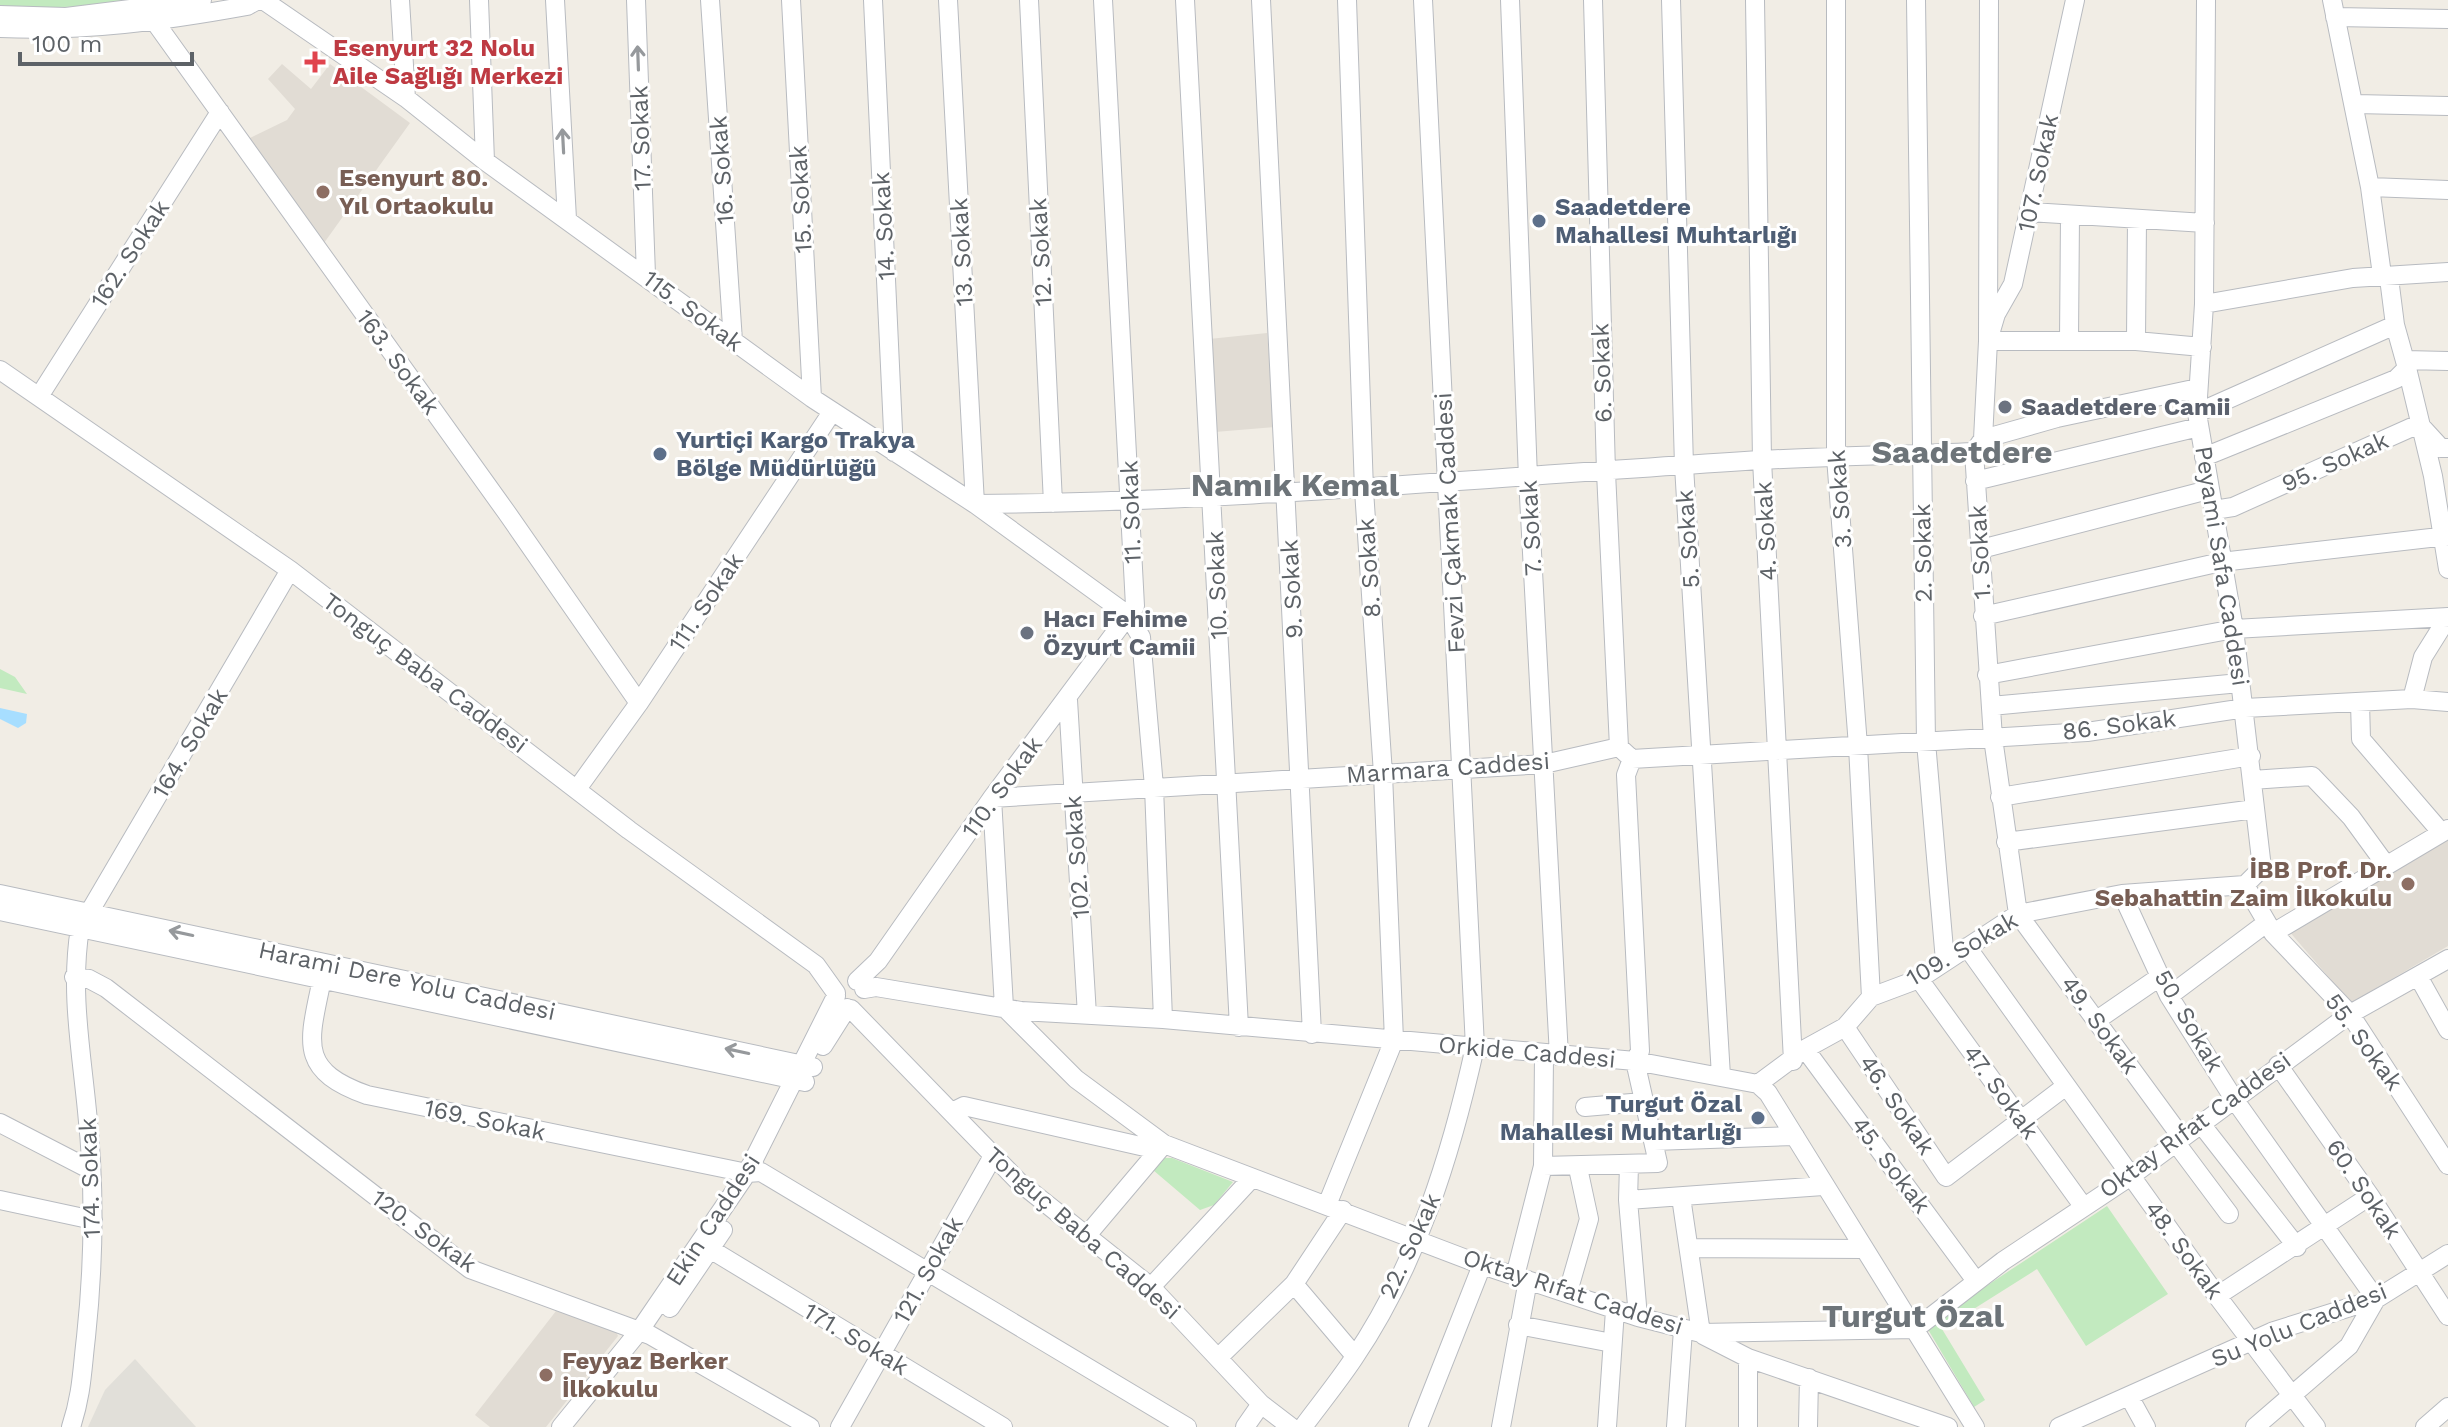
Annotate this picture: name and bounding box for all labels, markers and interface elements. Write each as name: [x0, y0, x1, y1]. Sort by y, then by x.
scale bar: [20, 16, 192, 66]
text: 100 m: [32, 30, 102, 58]
place label: Esenyurt 32 Nolu Aile Sağlığı Merkezi: [333, 34, 563, 90]
one-way arrow: [630, 45, 645, 72]
marker: Esenyurt 32 Nolu Aile Sağlığı Merkezi: [304, 51, 326, 73]
street label: 17. Sokak: [625, 84, 657, 191]
street label: 107. Sokak: [2012, 111, 2064, 235]
street label: 16. Sokak: [704, 114, 740, 225]
one-way arrow: [555, 128, 570, 155]
street label: 15. Sokak: [784, 144, 818, 254]
place label: Esenyurt 80. Yıl Ortaokulu: [339, 164, 494, 220]
street label: 14. Sokak: [867, 171, 901, 281]
marker: Esenyurt 80. Yıl Ortaokulu: [314, 183, 332, 201]
place label: Saadetdere Mahallesi Muhtarlığı: [1555, 193, 1797, 249]
street label: 162. Sokak: [85, 195, 175, 313]
street label: 13. Sokak: [945, 197, 979, 307]
street label: 12. Sokak: [1024, 197, 1058, 307]
marker: Saadetdere Mahallesi Muhtarlığı: [1530, 212, 1548, 230]
street label: 115. Sokak: [638, 264, 749, 358]
street label: 163. Sokak: [351, 304, 446, 420]
street label: 6. Sokak: [1586, 322, 1618, 423]
street label: Fevzi Çakmak Caddesi: [1429, 392, 1471, 654]
place label: Saadetdere Camii: [2021, 393, 2230, 421]
marker: Saadetdere Camii: [1996, 398, 2014, 416]
place label: Yurtiçi Kargo Trakya Bölge Müdürlüğü: [676, 426, 915, 482]
street label: 95. Sokak: [2277, 426, 2393, 498]
district label: Saadetdere: [1871, 433, 2053, 471]
street label: Peyami Safa Caddesi: [2189, 444, 2255, 688]
marker: Yurtiçi Kargo Trakya Bölge Müdürlüğü: [651, 445, 669, 463]
street label: 3. Sokak: [1823, 448, 1857, 549]
street label: 11. Sokak: [1115, 459, 1147, 564]
district label: Namık Kemal: [1191, 466, 1400, 504]
street label: 7. Sokak: [1514, 479, 1547, 577]
street label: 4. Sokak: [1749, 480, 1783, 581]
street label: 5. Sokak: [1671, 488, 1705, 589]
street label: 2. Sokak: [1908, 503, 1938, 603]
street label: 1. Sokak: [1964, 504, 1996, 600]
street label: 8. Sokak: [1352, 517, 1386, 619]
street label: 10. Sokak: [1201, 530, 1233, 640]
street label: 9. Sokak: [1275, 538, 1309, 639]
street label: 111. Sokak: [663, 547, 749, 657]
street label: Tonguç Baba Caddesi: [317, 587, 533, 759]
place label: Hacı Fehime Özyurt Camii: [1043, 605, 1196, 661]
marker: Hacı Fehime Özyurt Camii: [1018, 624, 1036, 642]
street label: 164. Sokak: [146, 683, 234, 803]
street label: 86. Sokak: [2061, 704, 2178, 746]
street label: 110. Sokak: [956, 731, 1048, 843]
street label: Marmara Caddesi: [1345, 747, 1551, 789]
street label: 102. Sokak: [1059, 794, 1095, 919]
place label: İBB Prof. Dr. Sebahattin Zaim İlkokulu: [2095, 856, 2392, 912]
marker: İBB Prof. Dr. Sebahattin Zaim İlkokulu: [2399, 875, 2417, 893]
street label: 109. Sokak: [1901, 906, 2023, 992]
one-way arrow: [169, 925, 194, 940]
street label: Harami Dere Yolu Caddesi: [256, 936, 558, 1026]
street label: 50. Sokak: [2149, 965, 2230, 1077]
street label: 49. Sokak: [2055, 971, 2145, 1080]
street label: 55. Sokak: [2320, 988, 2409, 1096]
street label: Orkide Caddesi: [1437, 1030, 1617, 1074]
street label: 47. Sokak: [1957, 1039, 2045, 1145]
one-way arrow: [725, 1043, 750, 1058]
street label: Oktay Rıfat Caddesi: [2094, 1046, 2296, 1204]
street label: 46. Sokak: [1853, 1050, 1941, 1160]
place label: Turgut Özal Mahallesi Muhtarlığı: [1500, 1090, 1742, 1146]
street label: 169. Sokak: [422, 1093, 549, 1147]
marker: Turgut Özal Mahallesi Muhtarlığı: [1749, 1109, 1767, 1127]
street label: 45. Sokak: [1846, 1111, 1937, 1219]
street label: 174. Sokak: [74, 1117, 106, 1239]
street label: 60. Sokak: [2321, 1134, 2408, 1244]
street label: Tonguç Baba Caddesi: [980, 1141, 1186, 1325]
street label: Ekin Caddesi: [660, 1149, 766, 1291]
street label: 120. Sokak: [366, 1184, 482, 1279]
street label: 22. Sokak: [1373, 1189, 1447, 1303]
street label: 48. Sokak: [2139, 1196, 2229, 1305]
street label: 121. Sokak: [887, 1211, 969, 1328]
street label: Oktay Rıfat Caddesi: [1459, 1243, 1687, 1341]
street label: Su Yolu Caddesi: [2207, 1277, 2391, 1373]
street label: 171. Sokak: [799, 1297, 914, 1381]
district label: Turgut Özal: [1822, 1297, 2005, 1335]
place label: Feyyaz Berker İlkokulu: [562, 1347, 729, 1403]
marker: Feyyaz Berker İlkokulu: [537, 1366, 555, 1384]

